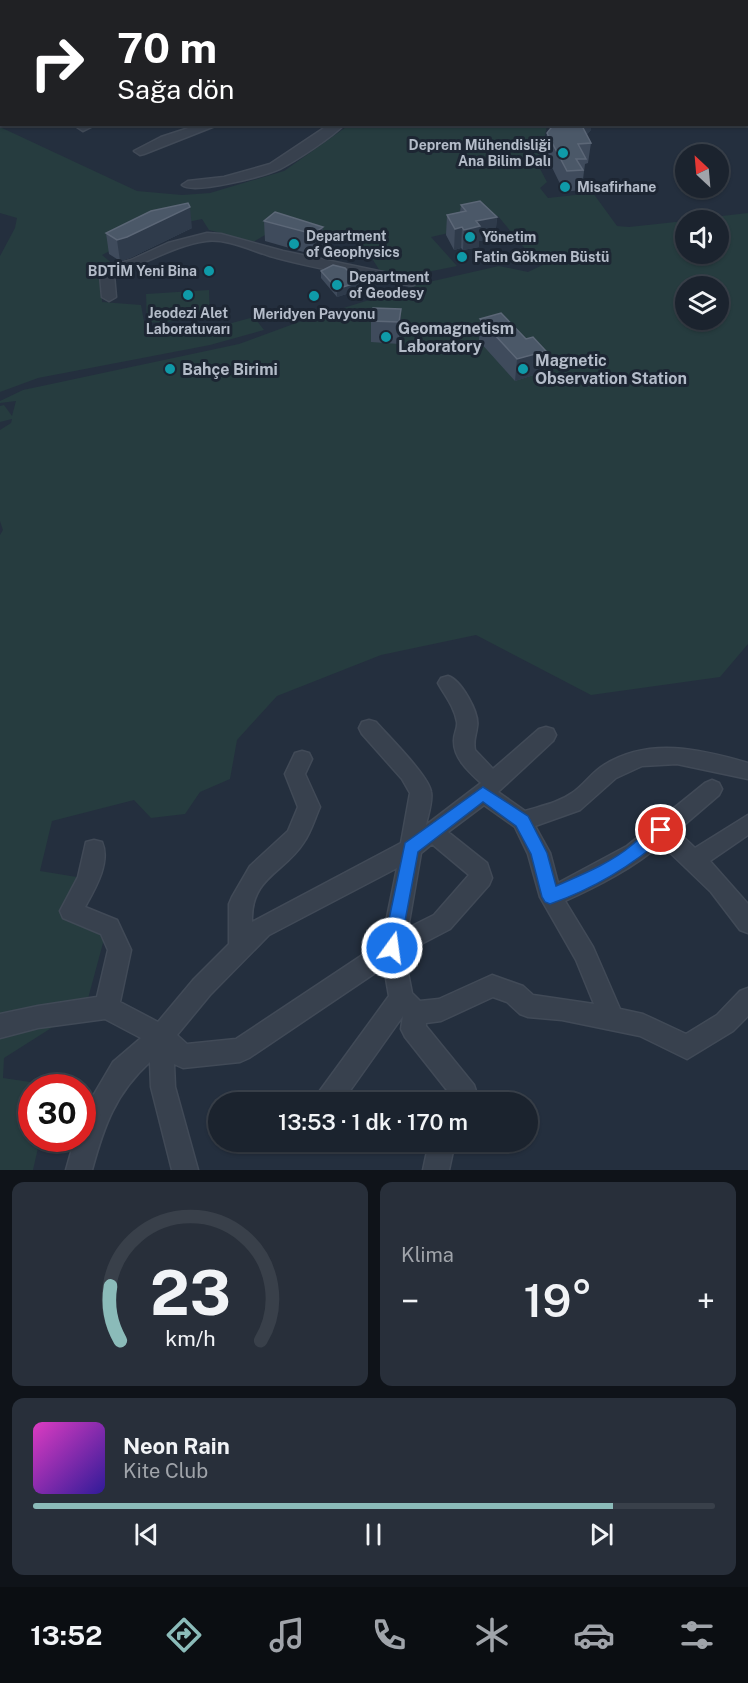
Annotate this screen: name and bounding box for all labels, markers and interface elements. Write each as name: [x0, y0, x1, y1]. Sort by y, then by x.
text: 70 m: [117, 23, 217, 72]
icon: right: [18, 24, 96, 102]
text: Sağa dön: [117, 73, 234, 105]
place label: Deprem Mühendisliği Ana Bilim Dalı: [409, 137, 551, 169]
north arrow: [675, 144, 729, 198]
map controls: [675, 144, 729, 330]
marker: Deprem Mühendisliği Ana Bilim Dalı: [556, 146, 570, 160]
place label: Misafirhane: [577, 179, 656, 195]
marker: Misafirhane: [558, 180, 572, 194]
button: sound: [675, 210, 729, 264]
place label: Department of Geophysics: [306, 228, 400, 260]
place label: Yönetim: [482, 229, 536, 245]
marker: Yönetim: [463, 230, 477, 244]
marker: Department of Geophysics: [287, 237, 301, 251]
place label: Fatin Gökmen Büstü: [474, 249, 609, 265]
marker: Fatin Gökmen Büstü: [455, 250, 469, 264]
place label: BDTİM Yeni Bina: [88, 262, 197, 279]
marker: BDTİM Yeni Bina: [202, 264, 216, 278]
place label: Department of Geodesy: [349, 269, 430, 301]
button: layers: [675, 276, 729, 330]
marker: Department of Geodesy: [330, 278, 344, 292]
marker: Jeodezi Alet Laboratuvarı: [181, 288, 195, 302]
marker: Meridyen Pavyonu: [307, 289, 321, 303]
place label: Jeodezi Alet Laboratuvarı: [146, 305, 230, 337]
place label: Meridyen Pavyonu: [253, 306, 375, 322]
place label: Geomagnetism Laboratory: [398, 319, 514, 356]
marker: Geomagnetism Laboratory: [379, 330, 393, 344]
place label: Magnetic Observation Station: [535, 351, 687, 388]
place label: Bahçe Birimi: [182, 360, 278, 379]
marker: Bahçe Birimi: [163, 362, 177, 376]
marker: Magnetic Observation Station: [516, 362, 530, 376]
pin: [635, 804, 686, 855]
icon: arrive: [644, 813, 677, 846]
position arrow: [360, 916, 424, 980]
speed limit sign: 30: [18, 1074, 96, 1152]
text: 13:53 · 1 dk · 170 m: [278, 1109, 468, 1135]
text: Klima: [401, 1243, 454, 1267]
text: 23: [149, 1256, 231, 1329]
text: 19°: [524, 1274, 592, 1327]
text: −: [401, 1282, 419, 1320]
text: +: [697, 1282, 715, 1320]
text: km/h: [165, 1326, 215, 1351]
text: Neon Rain: [123, 1433, 230, 1459]
text: Kite Club: [123, 1459, 208, 1483]
icon: previous: [130, 1518, 163, 1551]
icon: pause: [357, 1518, 390, 1551]
icon: next: [585, 1518, 618, 1551]
icon: directions: [163, 1614, 205, 1656]
icon: music: [266, 1614, 308, 1656]
icon: phone: [368, 1614, 410, 1656]
icon: climate: [471, 1614, 513, 1656]
icon: car: [573, 1614, 615, 1656]
icon: filters: [676, 1614, 718, 1656]
text: 13:52: [30, 1619, 102, 1651]

